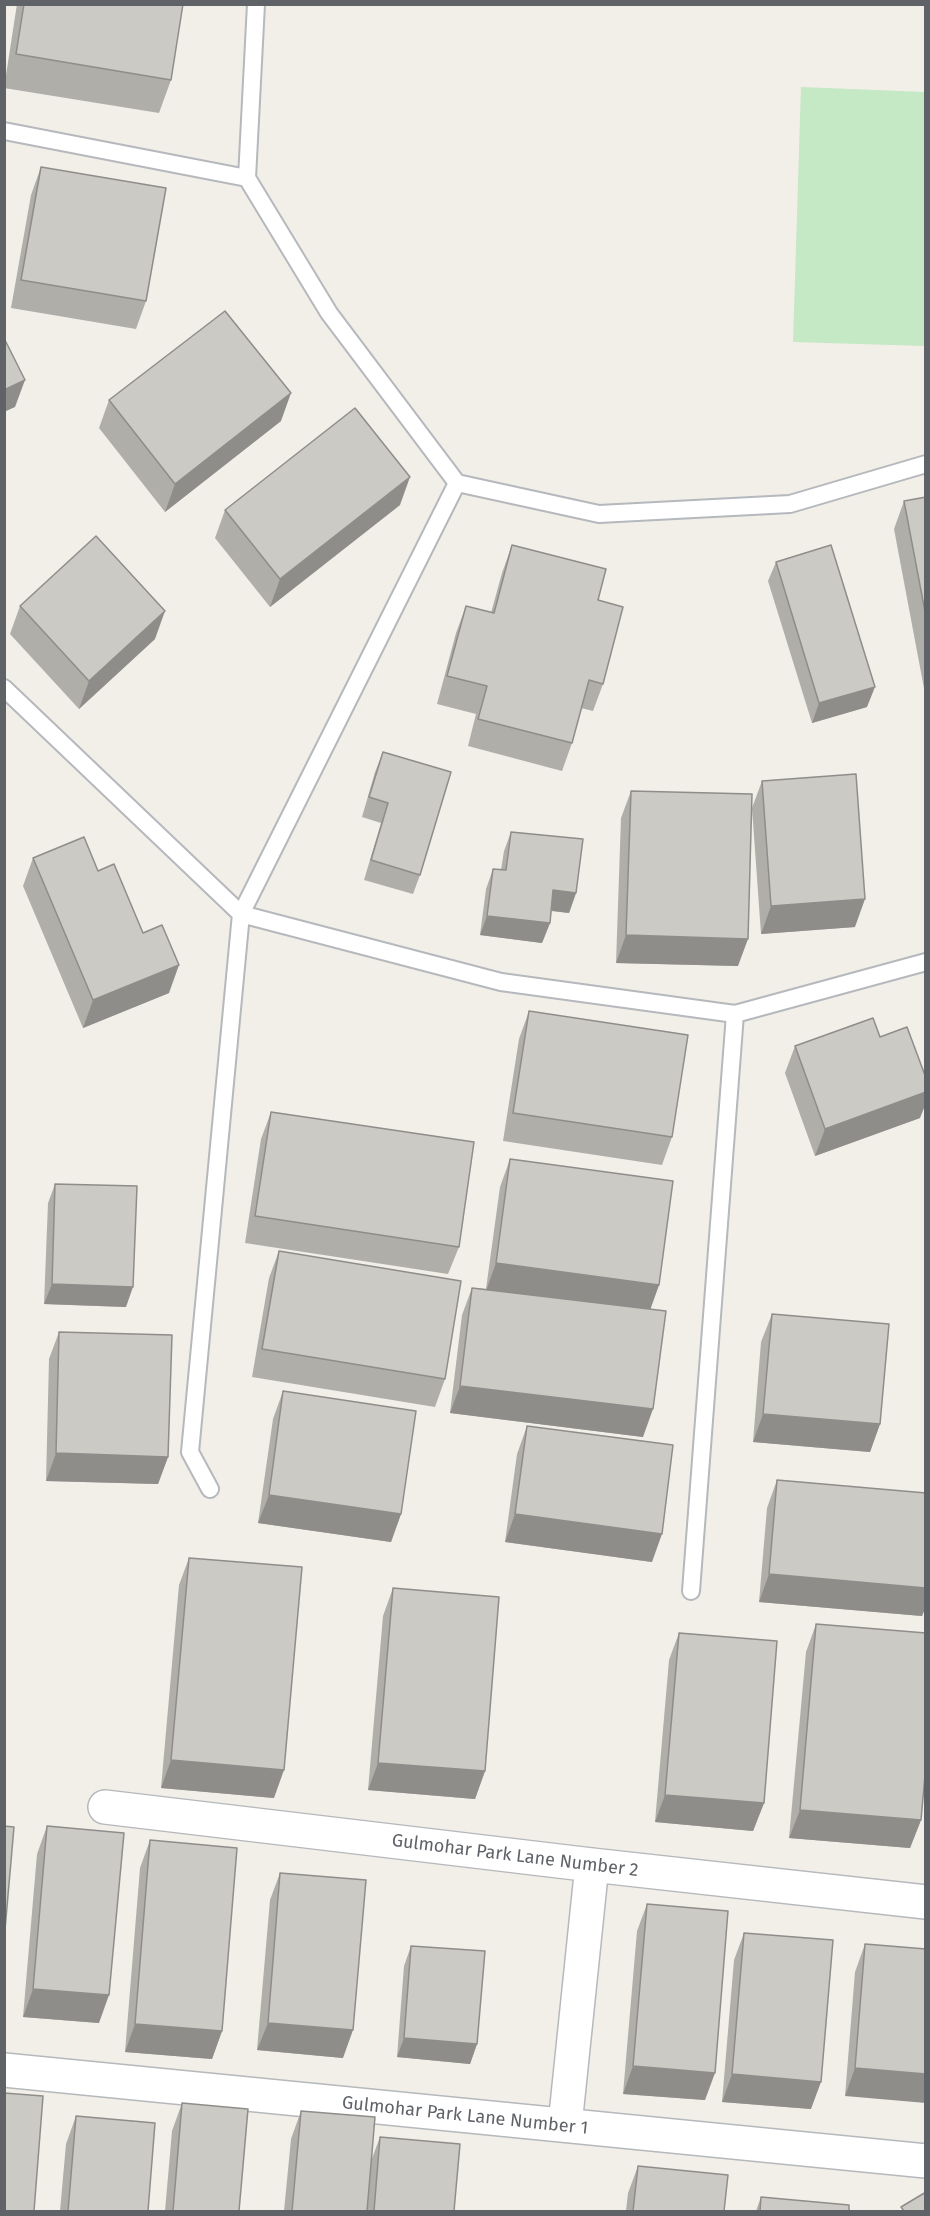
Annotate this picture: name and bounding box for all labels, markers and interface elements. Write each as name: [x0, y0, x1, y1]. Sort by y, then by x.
street label: Gulmohar Park Lane Number 2: [390, 1830, 640, 1882]
street label: Gulmohar Park Lane Number 1: [341, 2092, 589, 2140]

